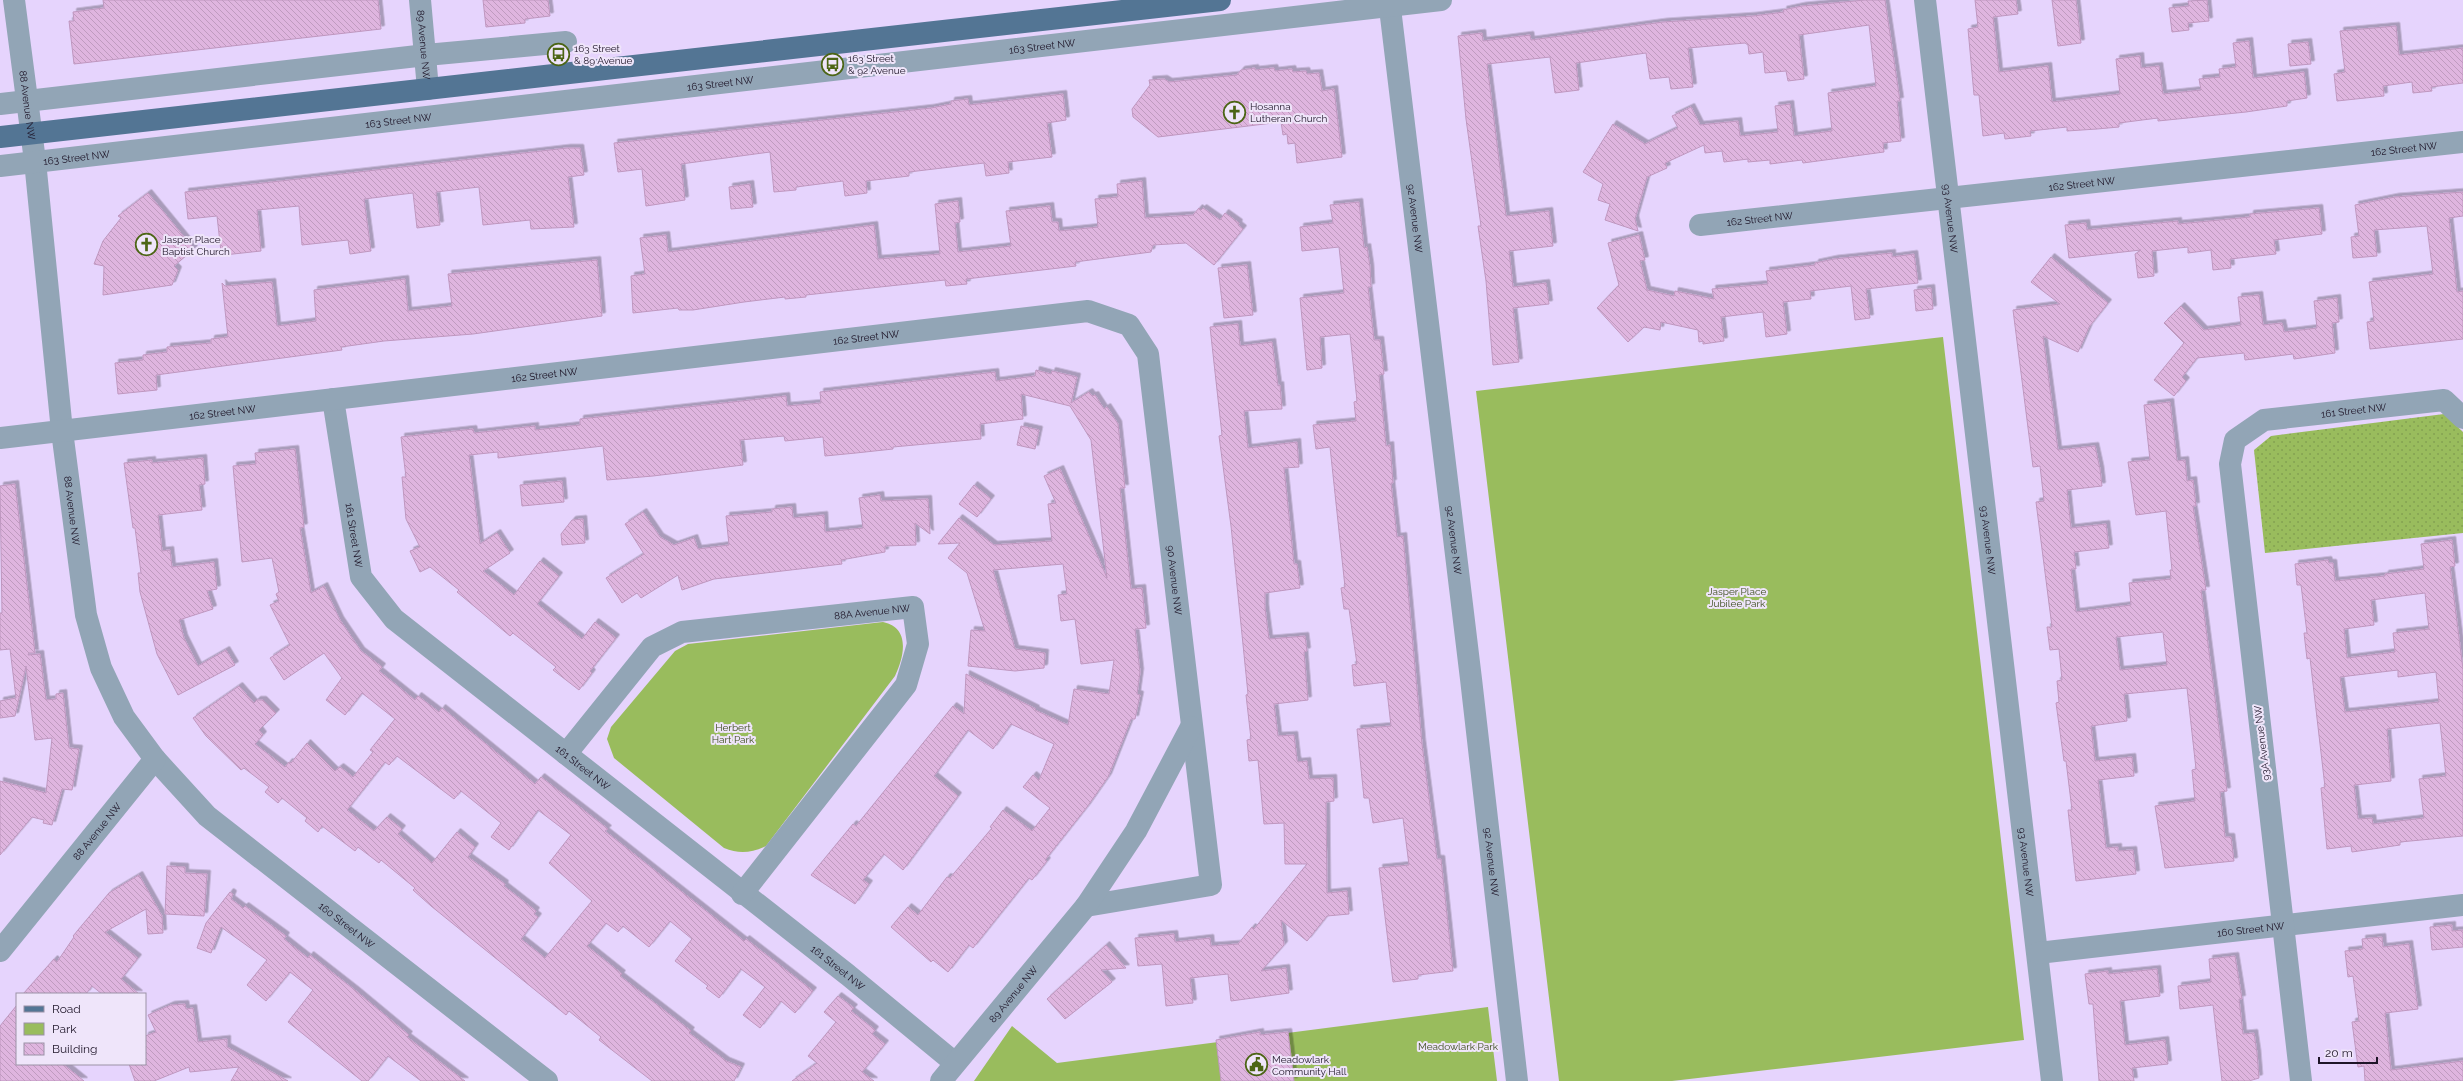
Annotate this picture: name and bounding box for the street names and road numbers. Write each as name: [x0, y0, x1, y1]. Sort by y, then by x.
street label: 89 Avenue NW: [415, 9, 433, 81]
street label: 163 Street NW: [1008, 37, 1076, 55]
street label: 88 Avenue NW: [18, 70, 38, 141]
street label: 163 Street NW: [686, 74, 755, 92]
street label: 163 Street NW: [365, 111, 433, 129]
street label: 162 Street NW: [2370, 139, 2438, 158]
street label: 163 Street NW: [43, 148, 111, 166]
street label: 162 Street NW: [2048, 174, 2116, 193]
street label: 92 Avenue NW: [1406, 183, 1425, 254]
street label: 93 Avenue NW: [1941, 183, 1960, 254]
street label: 162 Street NW: [1726, 209, 1794, 228]
street label: 162 Street NW: [832, 328, 900, 346]
street label: 162 Street NW: [511, 365, 579, 384]
street label: 161 Street NW: [2320, 401, 2387, 419]
street label: 162 Street NW: [189, 403, 257, 421]
street label: 88 Avenue NW: [62, 475, 82, 547]
street label: 161 Street NW: [344, 502, 365, 569]
street label: 92 Avenue NW: [1445, 505, 1464, 576]
street label: 93 Avenue NW: [1979, 505, 1998, 576]
street label: 90 Avenue NW: [1165, 545, 1184, 616]
street label: 88A Avenue NW: [834, 602, 911, 621]
street label: 93A Avenue NW: [2252, 704, 2272, 781]
street label: 161 Street NW: [554, 743, 613, 792]
street label: 88 Avenue NW: [70, 800, 123, 862]
street label: 92 Avenue NW: [1483, 827, 1501, 897]
street label: 93 Avenue NW: [2017, 827, 2036, 898]
street label: 160 Street NW: [317, 900, 377, 950]
street label: 160 Street NW: [2216, 920, 2285, 938]
street label: 161 Street NW: [809, 943, 868, 992]
street label: 89 Avenue NW: [987, 963, 1040, 1024]

